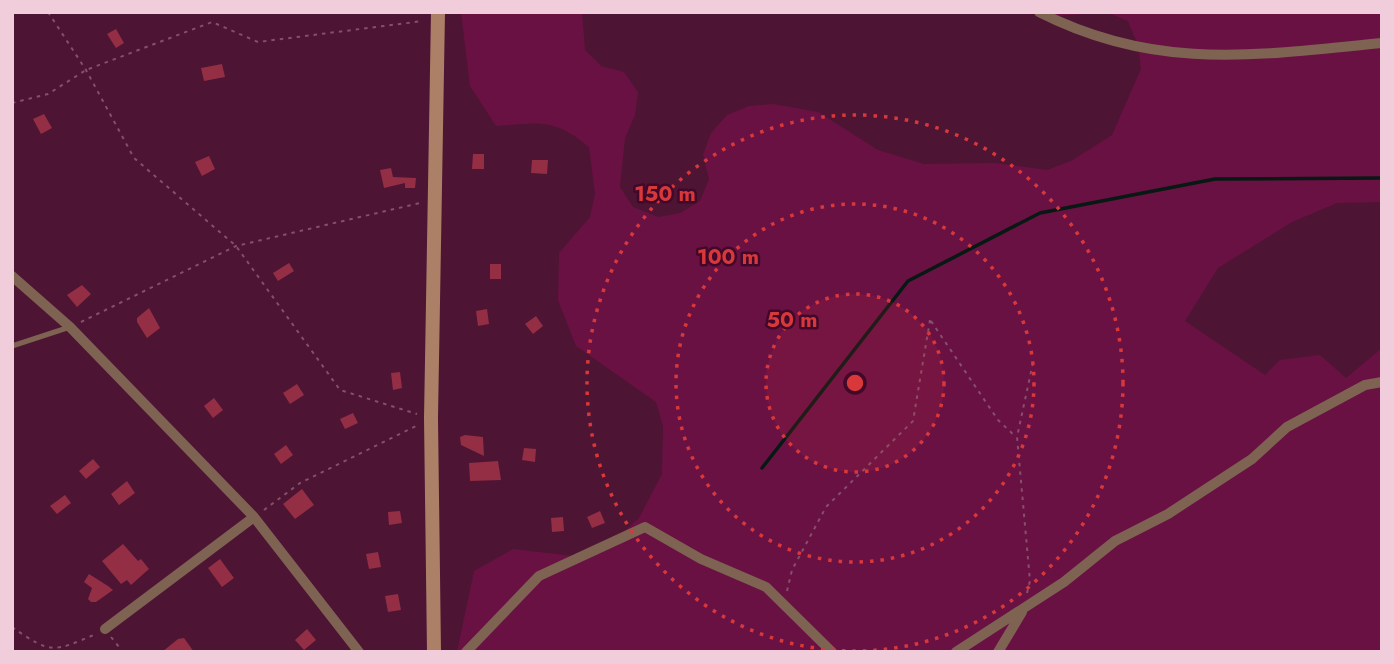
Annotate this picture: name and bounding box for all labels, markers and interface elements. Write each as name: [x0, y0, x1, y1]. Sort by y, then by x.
text: 150 m: [634, 179, 696, 209]
text: 100 m: [697, 242, 759, 272]
text: 50 m: [767, 305, 817, 335]
centre of rings: [843, 371, 867, 395]

